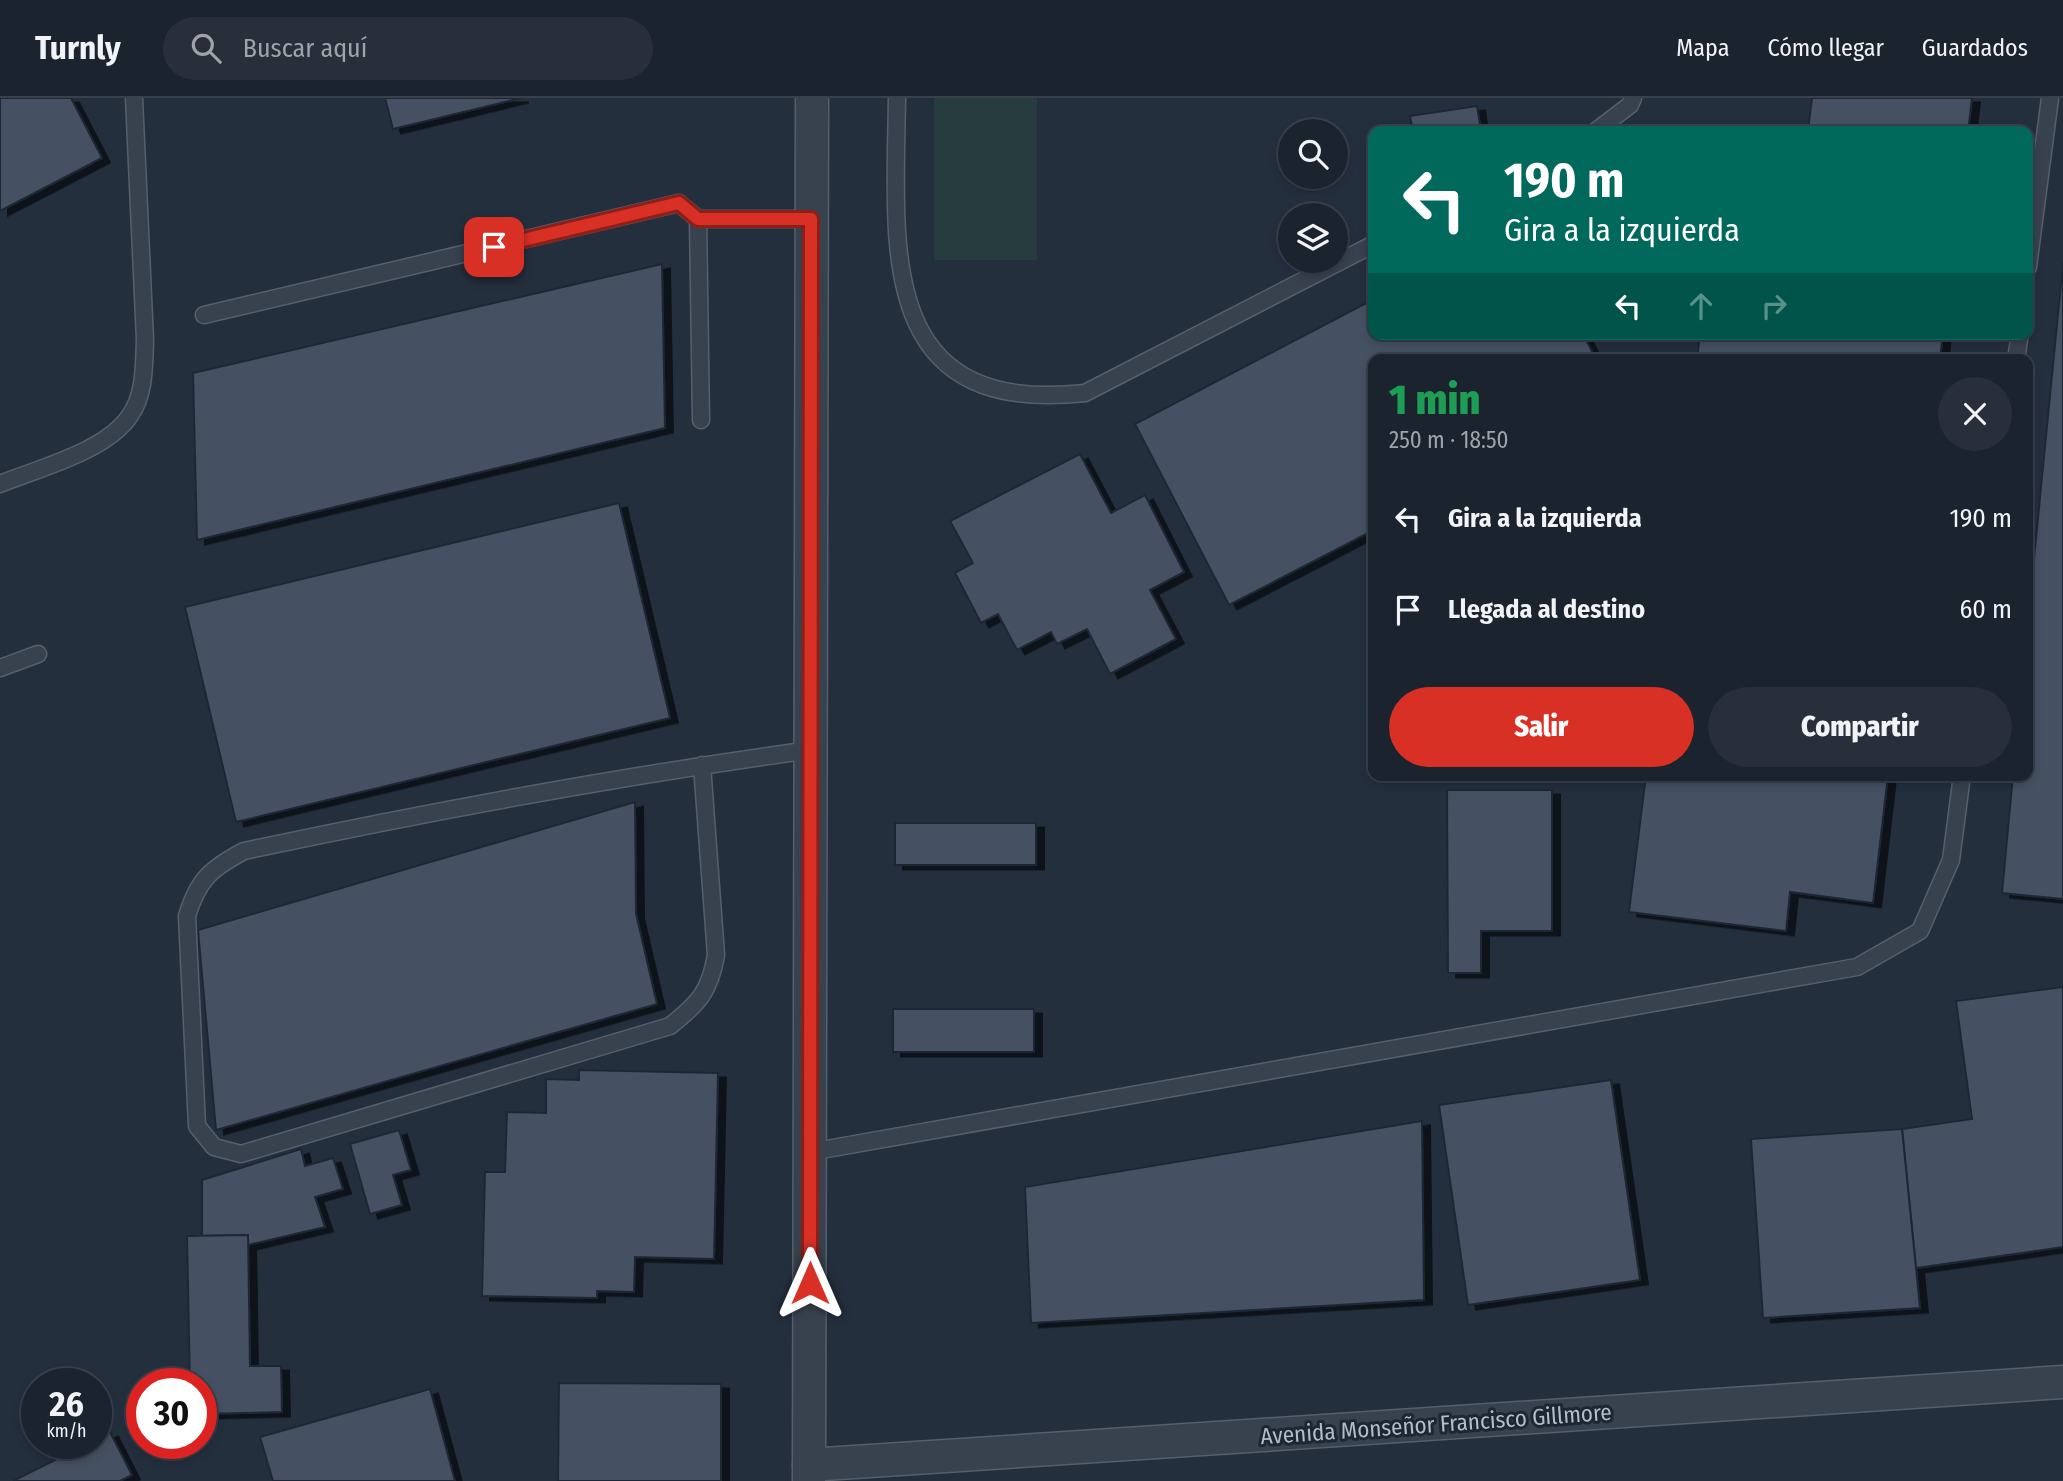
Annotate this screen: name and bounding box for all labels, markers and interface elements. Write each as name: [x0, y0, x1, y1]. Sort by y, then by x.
search box: [163, 17, 653, 80]
text: Turnly: [35, 28, 121, 68]
icon: search: [187, 29, 225, 67]
text: Buscar aquí: [243, 33, 367, 64]
text: Mapa: [1676, 34, 1729, 62]
text: Cómo llegar: [1767, 34, 1884, 62]
text: Guardados: [1922, 34, 2028, 62]
map controls: [1278, 119, 1348, 273]
button: search: [1278, 119, 1348, 189]
text: 190 m: [1504, 151, 1624, 210]
icon: left: [1389, 154, 1480, 245]
button: layers: [1278, 203, 1348, 273]
text: Gira a la izquierda: [1504, 211, 1740, 249]
pin: [464, 217, 524, 277]
icon: arrive: [475, 228, 513, 266]
icon: left: [1609, 287, 1647, 325]
icon: ahead: [1682, 287, 1720, 325]
icon: right: [1755, 287, 1793, 325]
text: 1 min: [1389, 375, 1480, 425]
button: close: [1938, 377, 2012, 451]
text: 250 m · 18:50: [1389, 426, 1508, 454]
icon: left: [1389, 500, 1427, 538]
text: Gira a la izquierda: [1448, 503, 1642, 534]
text: 190 m: [1950, 503, 2012, 534]
icon: arrive: [1389, 591, 1427, 629]
text: Llegada al destino: [1448, 594, 1645, 625]
text: 60 m: [1959, 594, 2012, 625]
button: Salir: [1389, 687, 1694, 767]
button: Compartir: [1708, 687, 2012, 767]
position arrow: [773, 1246, 847, 1320]
speed limit sign: 30: [126, 1368, 217, 1459]
text: 26: [49, 1383, 84, 1425]
street label: Avenida Monseñor Francisco Gillmore: [1259, 1398, 1613, 1450]
text: km/h: [46, 1420, 87, 1442]

